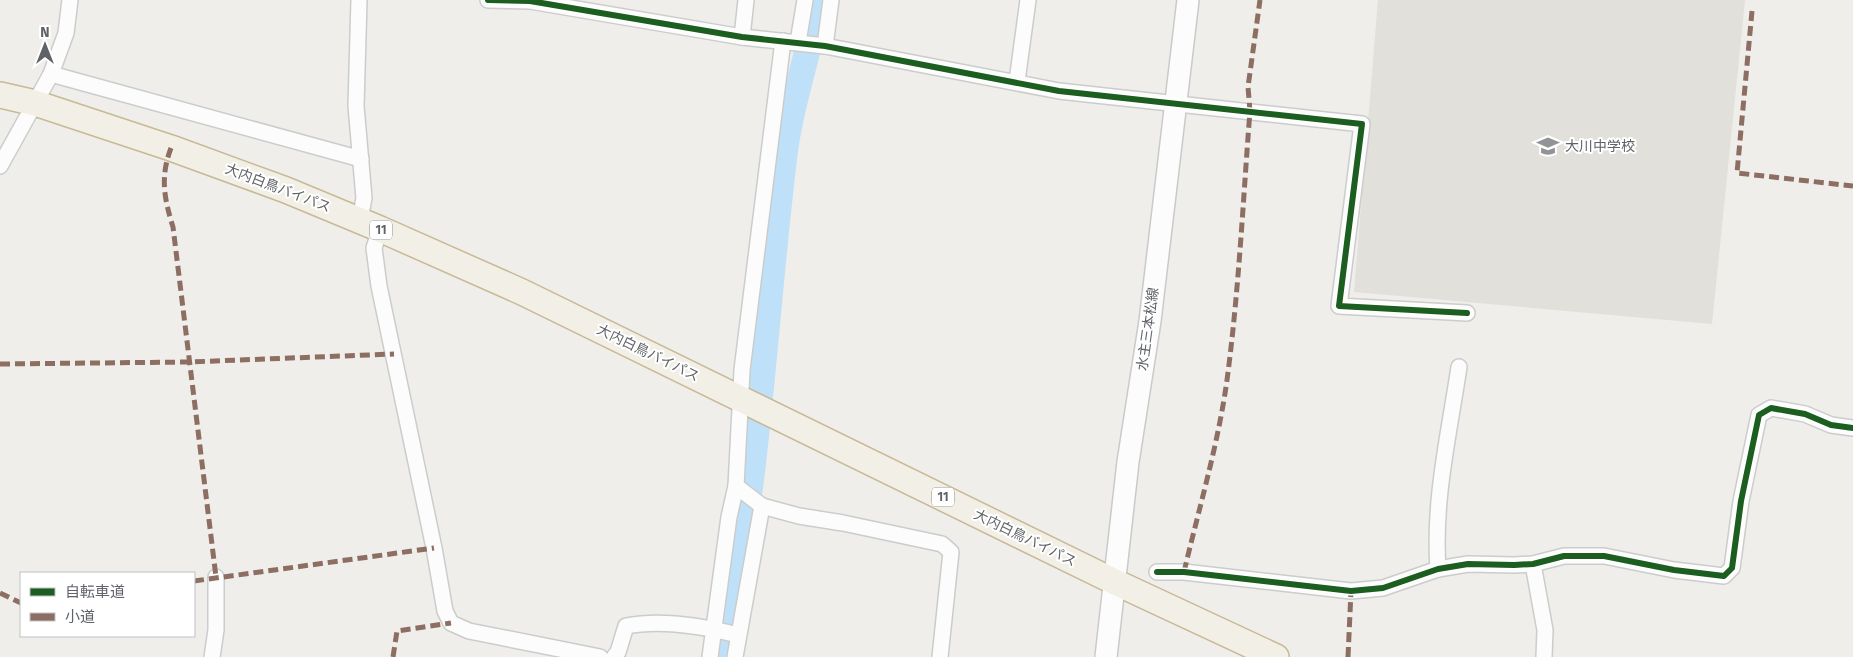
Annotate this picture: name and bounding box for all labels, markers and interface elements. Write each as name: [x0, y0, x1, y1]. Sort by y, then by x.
north arrow: [20, 20, 70, 70]
text: N: [40, 24, 50, 41]
school or university icon: 大川中学校: [1535, 133, 1561, 159]
place label: 大川中学校: [1565, 138, 1635, 155]
street label: 大内白鳥バイパス: [223, 160, 333, 216]
road number: 11: [370, 220, 392, 240]
street label: 水主三本松線: [1134, 286, 1162, 372]
street label: 大内白鳥バイパス: [594, 321, 702, 385]
road number: 11: [932, 488, 954, 507]
street label: 大内白鳥バイパス: [971, 506, 1079, 570]
legend: [20, 572, 195, 637]
text: 自転車道: [65, 583, 125, 601]
text: 小道: [65, 608, 95, 626]

